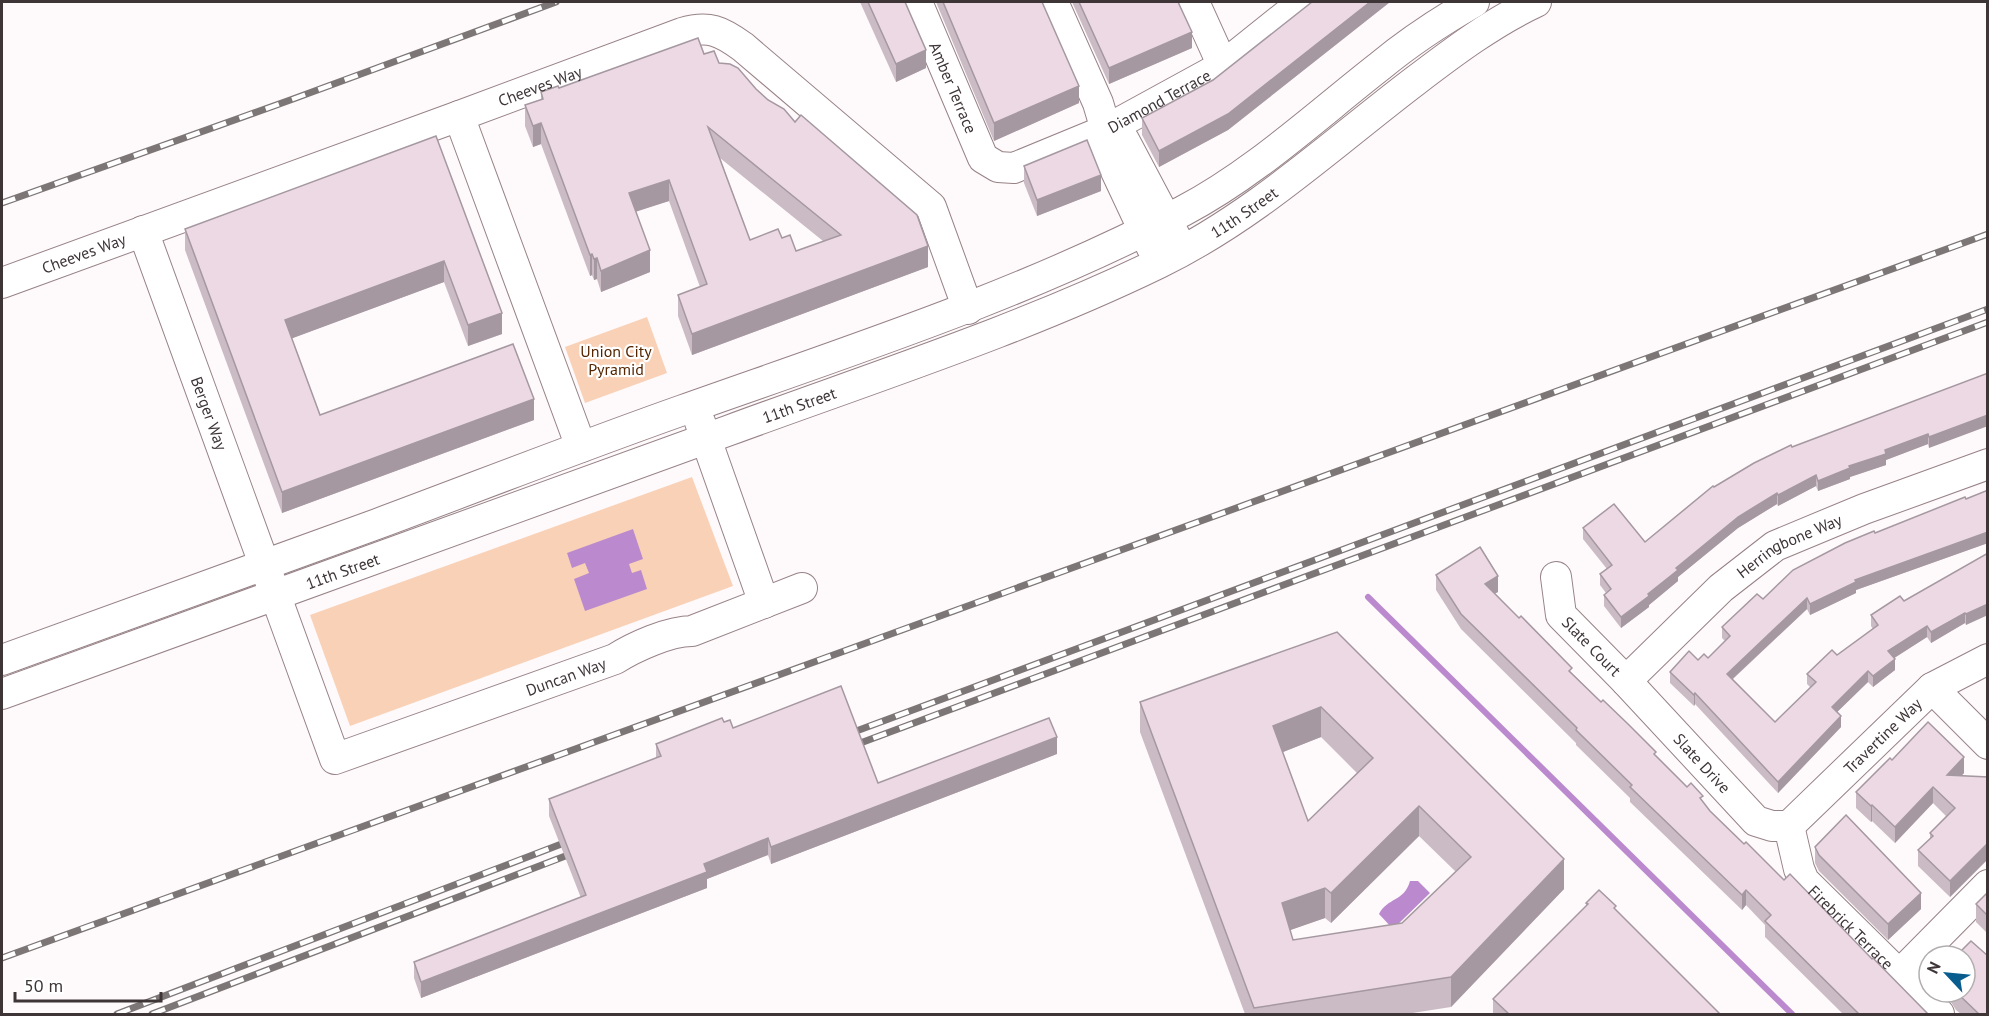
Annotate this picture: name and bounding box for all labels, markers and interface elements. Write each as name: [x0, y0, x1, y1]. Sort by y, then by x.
street label: Amber Terrace: [925, 39, 981, 136]
street label: Cheeves Way: [495, 61, 585, 111]
street label: Diamond Terrace: [1104, 65, 1214, 137]
street label: 11th Street: [1207, 182, 1282, 242]
street label: Cheeves Way: [39, 228, 129, 278]
park label: Union City Pyramid: [580, 341, 652, 379]
street label: Berger Way: [187, 374, 232, 453]
street label: 11th Street: [760, 382, 839, 427]
street label: Herringbone Way: [1732, 509, 1845, 582]
street label: 11th Street: [303, 548, 383, 593]
street label: Slate Court: [1558, 612, 1626, 681]
street label: Duncan Way: [523, 653, 609, 700]
street label: Travertine Way: [1839, 693, 1926, 778]
street label: Slate Drive: [1669, 729, 1735, 797]
street label: Firebrick Terrace: [1804, 881, 1898, 973]
north arrow: [1917, 944, 1977, 1004]
text: N: [1922, 958, 1945, 977]
scale bar: [15, 965, 160, 1003]
text: 50 m: [24, 974, 63, 997]

